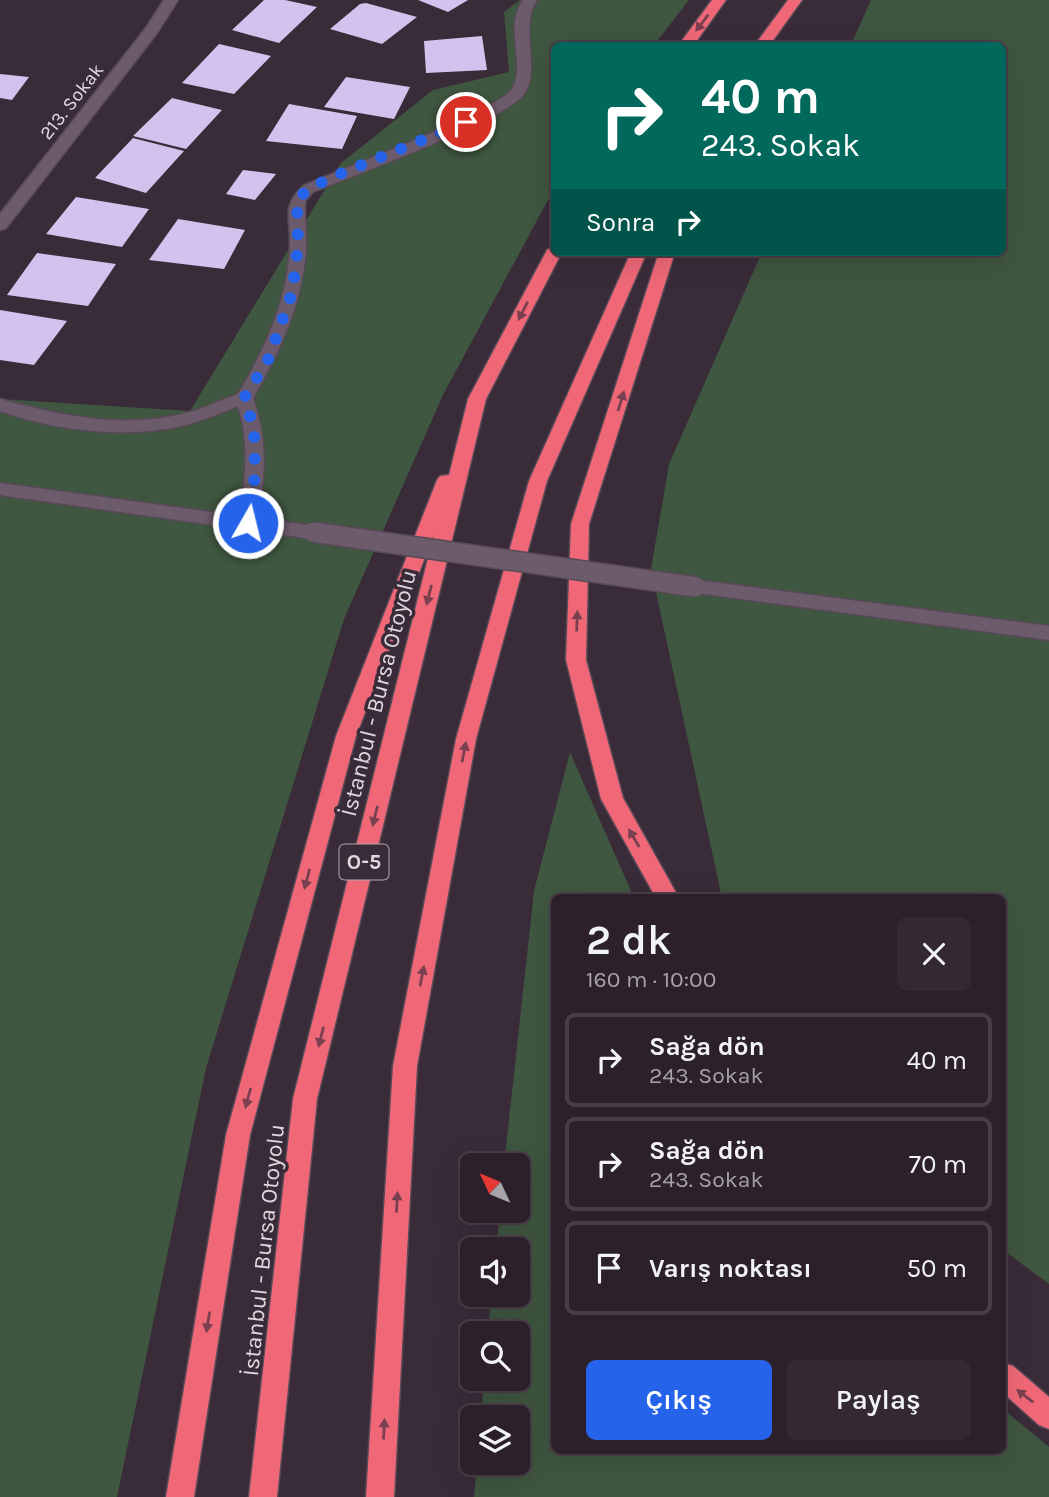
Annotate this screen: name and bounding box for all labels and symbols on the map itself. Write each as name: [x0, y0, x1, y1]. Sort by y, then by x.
one-way arrow: [695, 14, 709, 32]
street label: 213. Sokak: [35, 59, 108, 144]
pin: [436, 92, 496, 152]
one-way arrow: [518, 301, 529, 321]
one-way arrow: [616, 390, 626, 411]
position arrow: [211, 486, 285, 560]
street label: İstanbul - Bursa Otoyolu: [335, 567, 422, 819]
one-way arrow: [423, 584, 434, 606]
one-way arrow: [571, 610, 583, 632]
one-way arrow: [458, 741, 469, 763]
one-way arrow: [369, 805, 380, 827]
one-way arrow: [628, 829, 640, 848]
road number: O-5: [340, 844, 388, 880]
one-way arrow: [302, 869, 312, 890]
one-way arrow: [417, 965, 428, 987]
one-way arrow: [315, 1026, 326, 1048]
one-way arrow: [242, 1088, 253, 1110]
street label: İstanbul - Bursa Otoyolu: [237, 1123, 290, 1377]
north arrow: [460, 1153, 530, 1223]
one-way arrow: [392, 1191, 403, 1213]
one-way arrow: [202, 1311, 213, 1333]
one-way arrow: [1016, 1390, 1034, 1404]
one-way arrow: [379, 1418, 390, 1440]

